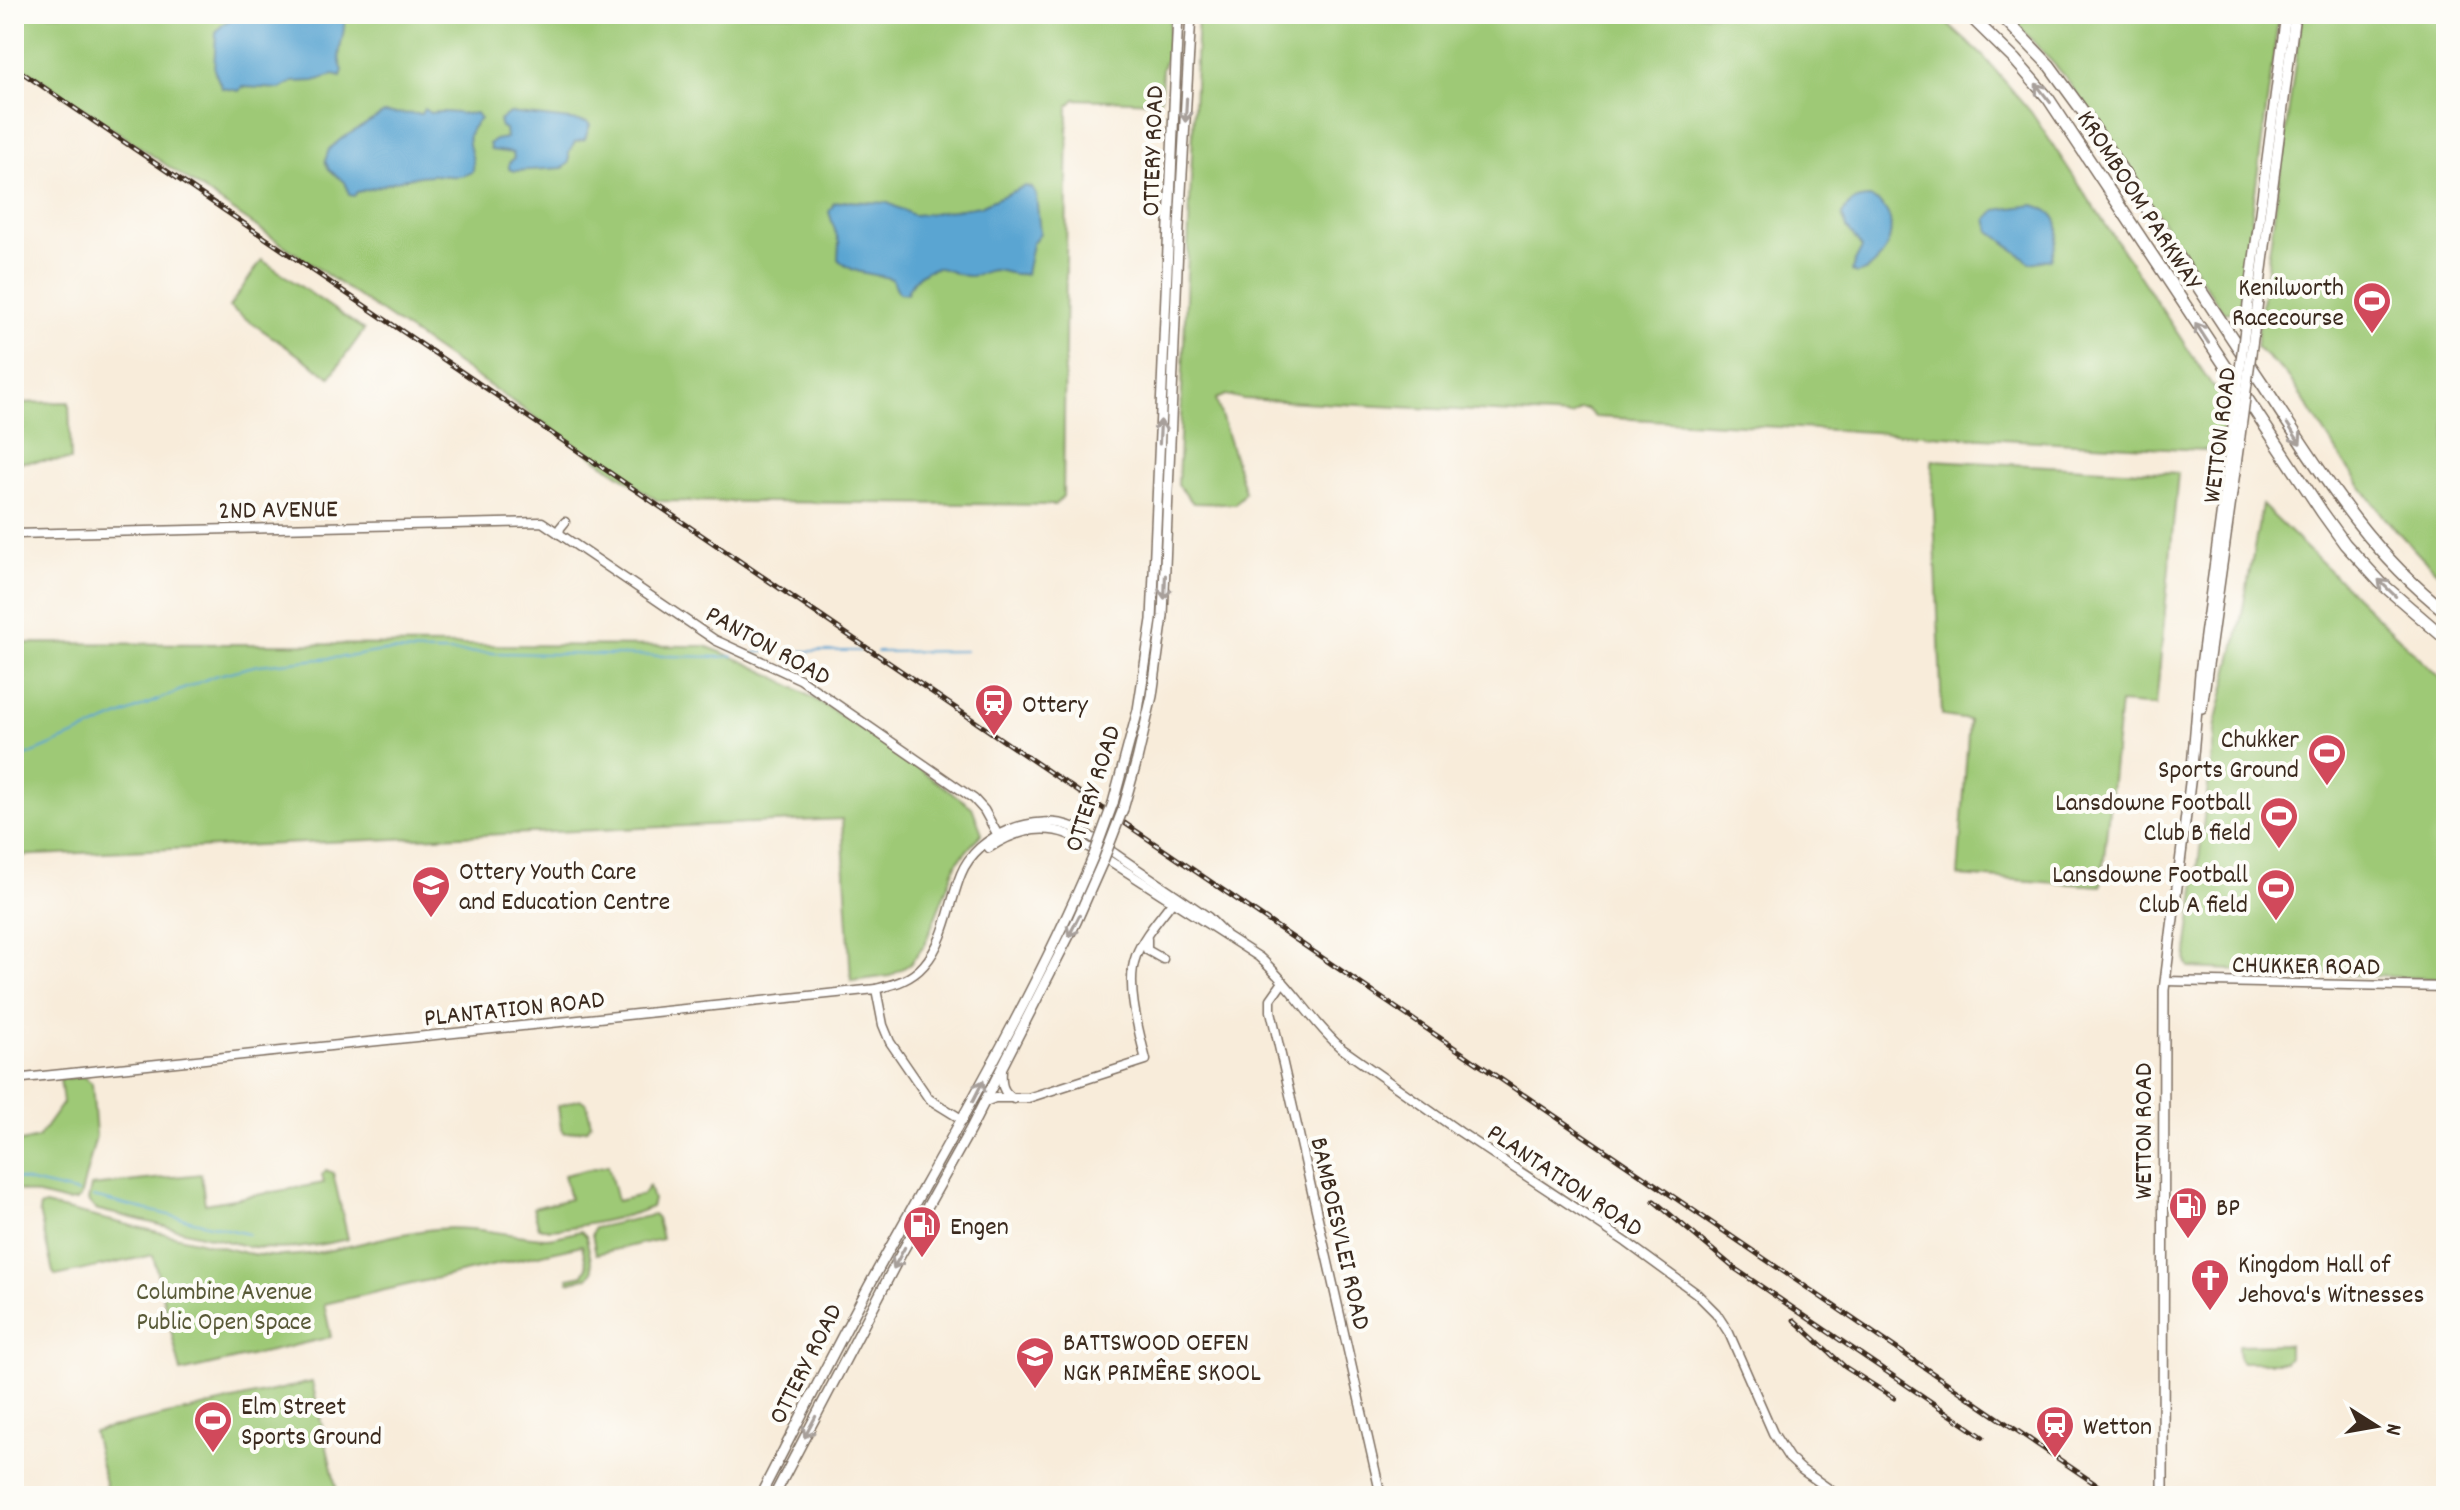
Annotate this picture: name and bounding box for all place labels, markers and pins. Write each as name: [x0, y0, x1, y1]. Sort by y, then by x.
place label: Kenilworth Racecourse: [2232, 271, 2344, 338]
sports icon: Kenilworth Racecourse: [2351, 280, 2393, 335]
station icon: Ottery: [973, 682, 1015, 737]
place label: Ottery: [1022, 688, 1088, 725]
place label: Chukker Sports Ground: [2158, 723, 2299, 790]
sports icon: Chukker Sports Ground: [2306, 732, 2348, 787]
place label: Lansdowne Football Club B field: [2055, 786, 2251, 853]
sports icon: Lansdowne Football Club B field: [2258, 795, 2300, 850]
place label: Ottery Youth Care and Education Centre: [459, 855, 670, 922]
place label: Lansdowne Football Club A field: [2052, 858, 2248, 925]
school or university icon: Ottery Youth Care and Education Centre: [410, 864, 452, 919]
sports icon: Lansdowne Football Club A field: [2255, 867, 2297, 922]
fuel station icon: BP: [2167, 1185, 2209, 1240]
place label: BP: [2216, 1191, 2240, 1228]
fuel station icon: Engen: [901, 1204, 943, 1259]
place label: Engen: [950, 1210, 1009, 1247]
place label: Kingdom Hall of Jehova's Witnesses: [2238, 1248, 2424, 1315]
church icon: Kingdom Hall of Jehova's Witnesses: [2189, 1257, 2231, 1312]
place label: BATTSWOOD OEFEN NGK PRIMÊRE SKOOL: [1063, 1326, 1261, 1393]
school or university icon: BATTSWOOD OEFEN NGK PRIMÊRE SKOOL: [1014, 1335, 1056, 1390]
place label: Elm Street Sports Ground: [241, 1390, 382, 1457]
sports icon: Elm Street Sports Ground: [192, 1399, 234, 1454]
station icon: Wetton: [2034, 1404, 2076, 1459]
place label: Wetton: [2083, 1410, 2152, 1447]

